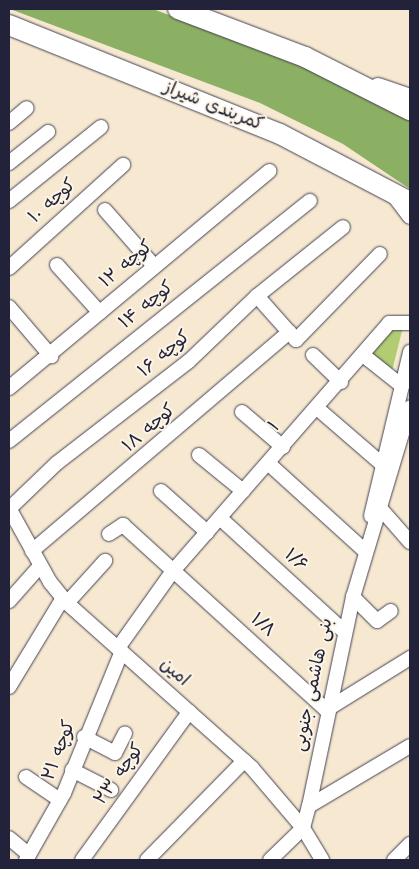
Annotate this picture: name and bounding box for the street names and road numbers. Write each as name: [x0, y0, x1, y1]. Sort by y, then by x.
street label: کمربندی شیراز: [160, 77, 266, 137]
street label: کوچه ۱۰: [25, 175, 81, 229]
street label: کوچه ۱۲: [96, 237, 158, 293]
street label: کوچه ۱۴: [115, 277, 179, 335]
street label: کوچه ۱۶: [135, 327, 195, 383]
street label: کوچه ۱۸: [119, 400, 181, 458]
street label: ۱: [265, 417, 285, 437]
street label: ۱/۶: [279, 545, 311, 577]
street label: ۱/۸: [245, 609, 279, 643]
street label: بنی هاشمی جنوبی: [289, 616, 339, 754]
street label: امین: [155, 654, 193, 692]
street label: کوچه ۲۱: [39, 718, 81, 784]
street label: کوچه ۲۳: [90, 740, 150, 810]

